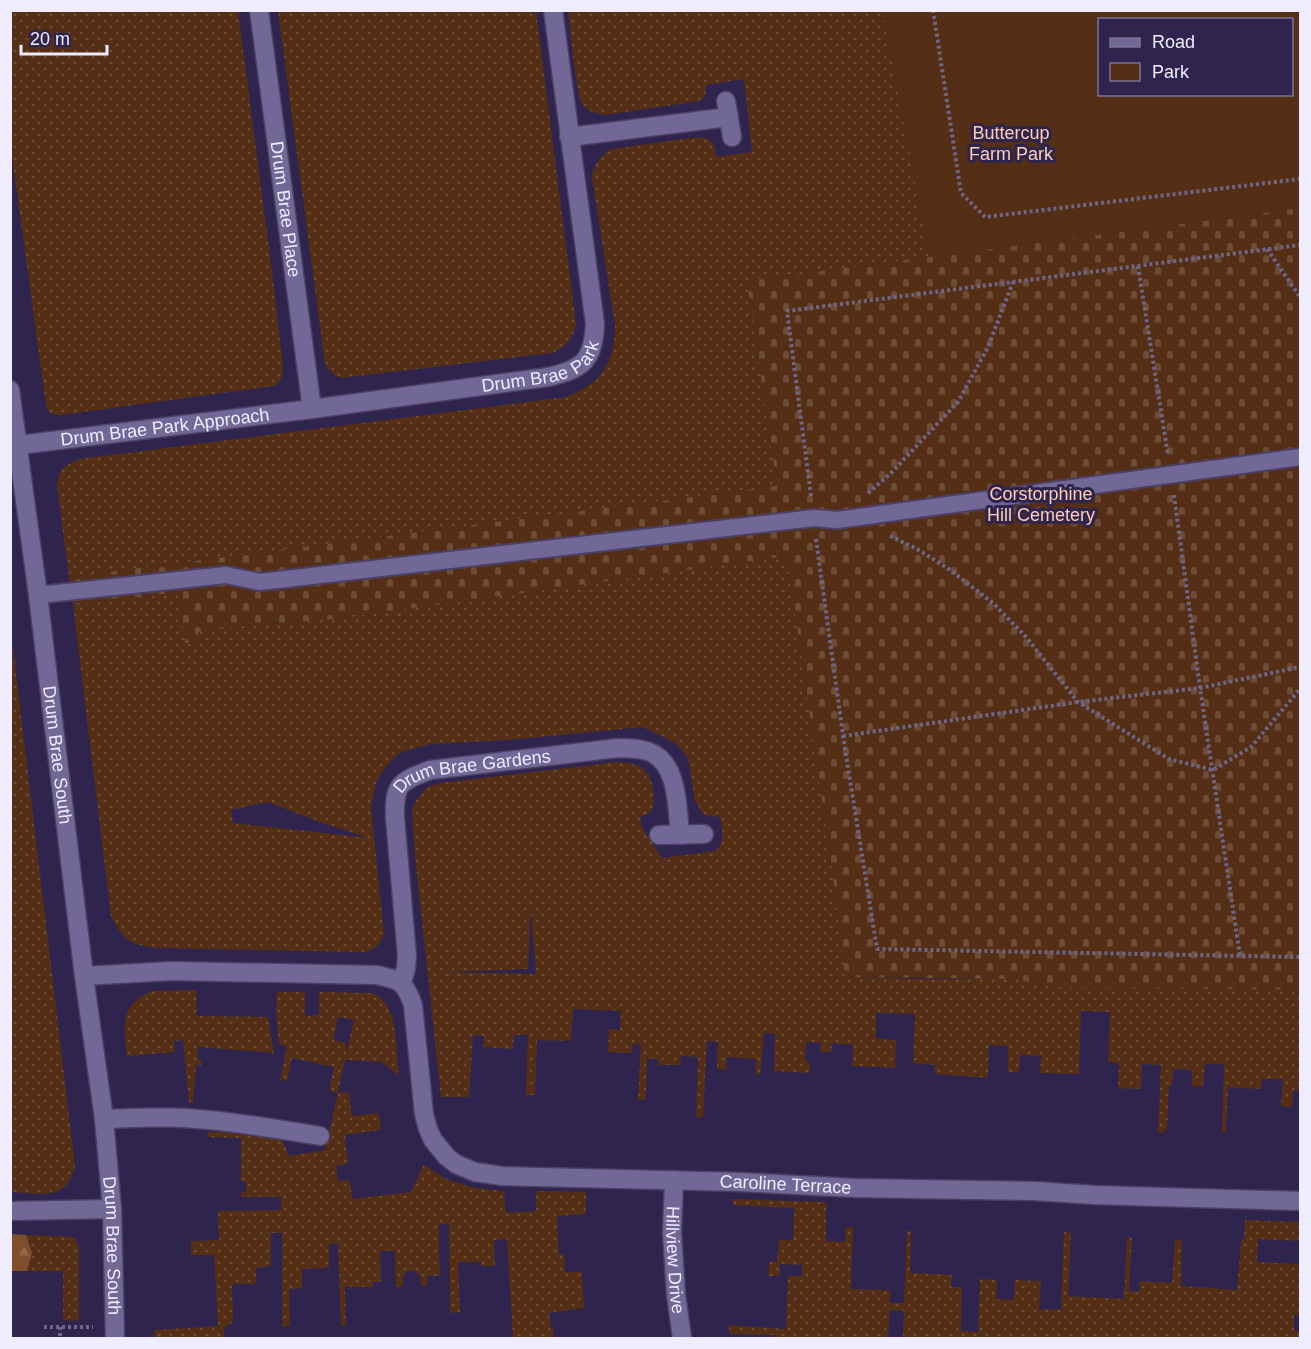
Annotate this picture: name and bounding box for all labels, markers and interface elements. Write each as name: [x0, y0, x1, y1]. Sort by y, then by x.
scale bar: [21, 18, 106, 56]
legend: [1098, 18, 1293, 96]
text: 20 m: [30, 29, 70, 49]
text: Road: [1152, 32, 1195, 52]
text: Park: [1152, 62, 1190, 82]
park label: Buttercup Farm Park: [969, 123, 1054, 164]
street label: Drum Brae Place: [267, 140, 304, 279]
street label: Drum Brae Park: [480, 338, 603, 396]
street label: Drum Brae Park Approach: [59, 404, 270, 450]
park label: Corstorphine Hill Cemetery: [987, 484, 1095, 525]
street label: Drum Brae South: [39, 685, 76, 825]
street label: Drum Brae Gardens: [389, 746, 552, 797]
street label: Caroline Terrace: [719, 1171, 852, 1198]
street label: Drum Brae South: [99, 1175, 124, 1315]
street label: Hillview Drive: [662, 1206, 689, 1315]

